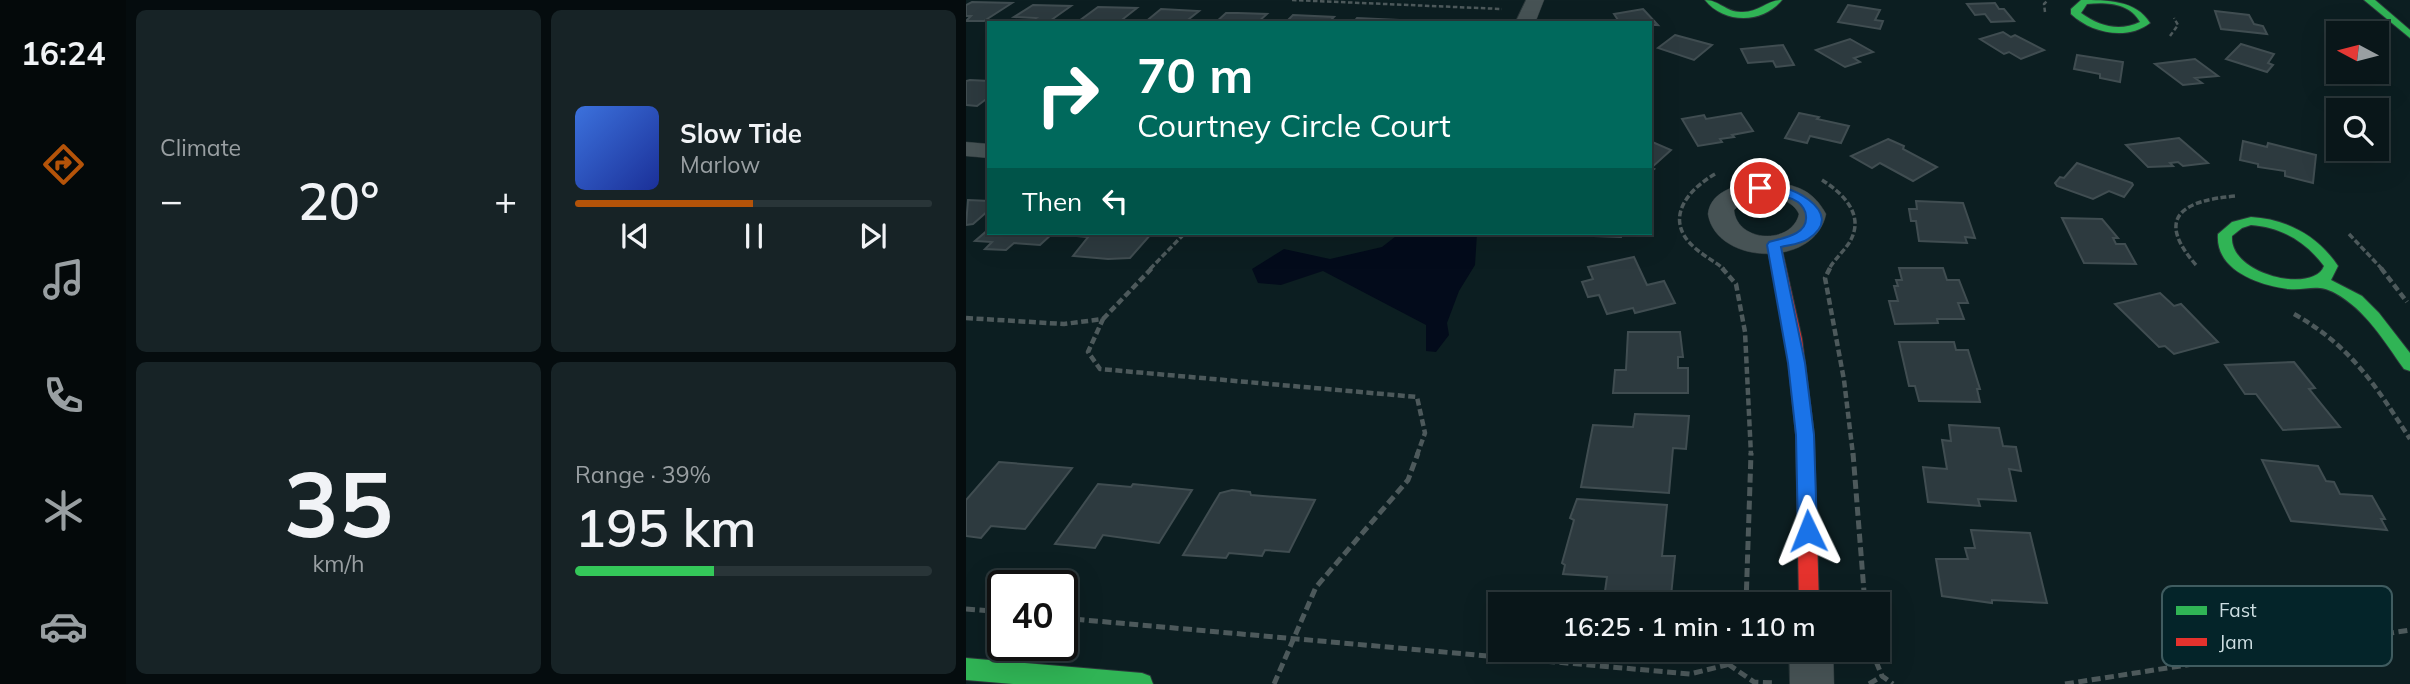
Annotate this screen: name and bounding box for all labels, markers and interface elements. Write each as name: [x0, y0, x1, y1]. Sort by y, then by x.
north arrow: [2326, 21, 2389, 84]
map controls: [2326, 21, 2389, 161]
text: 16:24: [21, 33, 105, 73]
text: 70 m: [1137, 44, 1253, 105]
icon: right: [1022, 49, 1113, 140]
button: search: [2326, 98, 2389, 161]
text: Courtney Circle Court: [1137, 105, 1451, 145]
text: Slow Tide: [680, 117, 802, 150]
text: Climate: [160, 133, 241, 162]
icon: directions: [39, 140, 88, 189]
text: Marlow: [680, 150, 760, 179]
pin: [1730, 158, 1790, 218]
text: 20°: [298, 168, 379, 233]
icon: arrive: [1741, 169, 1779, 207]
text: −: [160, 176, 183, 224]
text: +: [494, 176, 517, 224]
icon: left: [1096, 182, 1134, 220]
text: Then: [1022, 185, 1082, 218]
icon: previous: [616, 217, 654, 255]
icon: pause: [735, 217, 773, 255]
icon: next: [854, 217, 892, 255]
icon: music: [39, 255, 88, 304]
icon: phone: [39, 371, 88, 420]
text: 35: [284, 446, 393, 560]
text: Range · 39%: [575, 460, 711, 489]
icon: climate: [39, 486, 88, 535]
position arrow: [1771, 494, 1845, 568]
text: 195 km: [575, 495, 756, 560]
text: km/h: [312, 549, 365, 578]
speed limit sign: 40: [987, 570, 1078, 661]
legend: [2162, 586, 2392, 666]
text: Fast: [2219, 598, 2257, 622]
icon: car: [39, 602, 88, 651]
text: 16:25 · 1 min · 110 m: [1562, 610, 1816, 643]
text: Jam: [2219, 630, 2253, 654]

